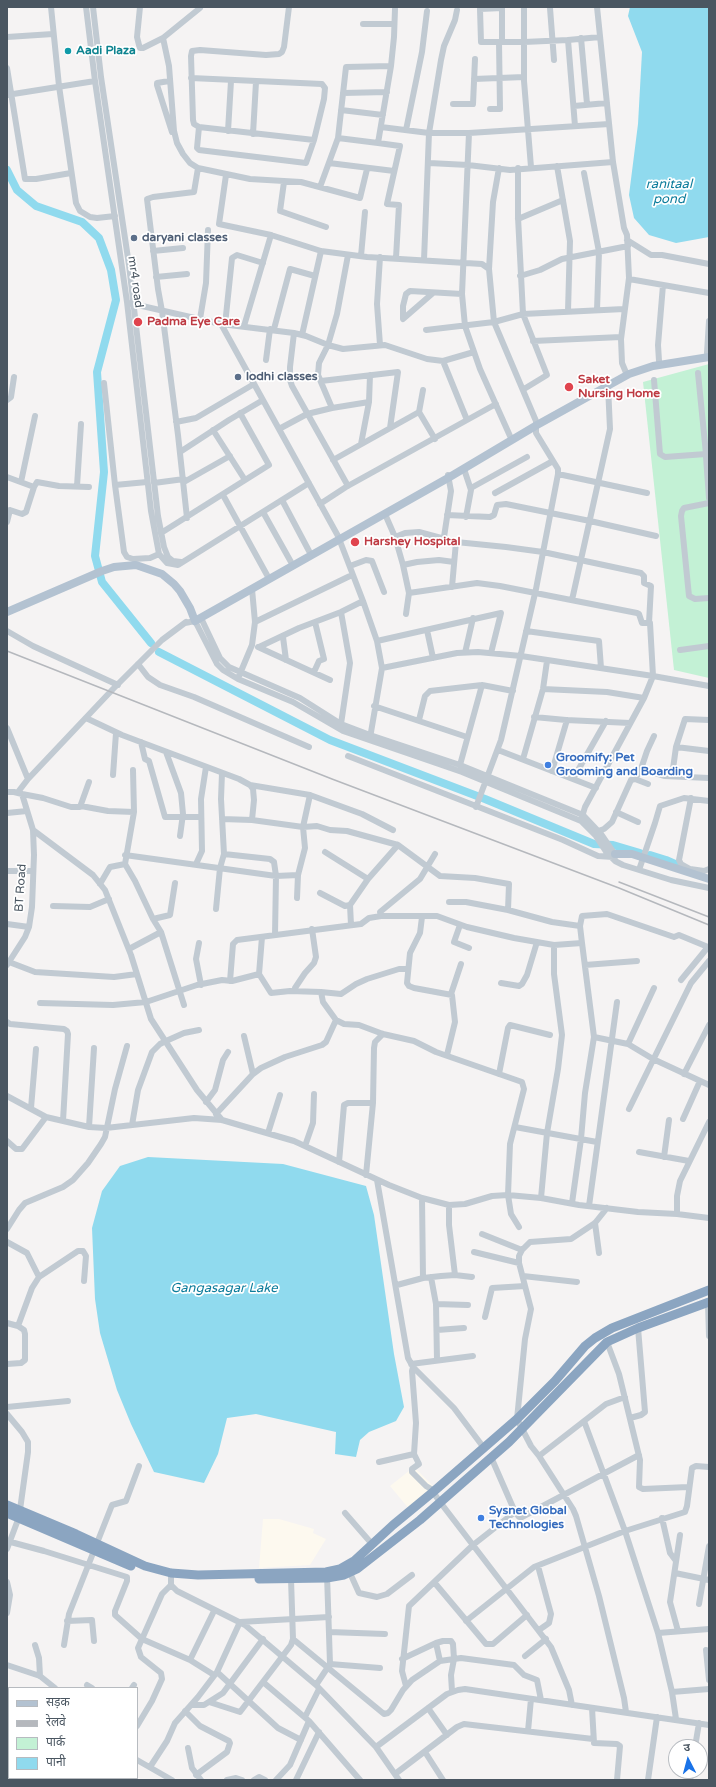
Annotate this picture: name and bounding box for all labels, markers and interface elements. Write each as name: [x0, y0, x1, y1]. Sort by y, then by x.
place label: Aadi Plaza: [76, 44, 136, 58]
marker: Aadi Plaza: [63, 46, 73, 56]
water label: ranitaal pond: [646, 177, 692, 208]
place label: daryani classes: [142, 231, 228, 245]
marker: daryani classes: [129, 233, 139, 243]
street label: mr4 road: [124, 255, 146, 309]
place label: Padma Eye Care: [147, 315, 240, 329]
marker: Padma Eye Care: [132, 316, 144, 328]
place label: lodhi classes: [246, 370, 317, 384]
marker: lodhi classes: [233, 372, 243, 382]
place label: Saket Nursing Home: [578, 373, 660, 401]
marker: Saket Nursing Home: [563, 381, 575, 393]
place label: Harshey Hospital: [364, 535, 461, 549]
marker: Harshey Hospital: [349, 536, 361, 548]
place label: Groomify: Pet Grooming and Boarding: [556, 751, 693, 779]
marker: Groomify: Pet Grooming and Boarding: [543, 760, 553, 770]
street label: BT Road: [12, 863, 30, 913]
water label: Gangasagar Lake: [170, 1281, 278, 1297]
place label: Sysnet Global Technologies: [489, 1504, 567, 1532]
marker: Sysnet Global Technologies: [476, 1513, 486, 1523]
legend: [8, 1687, 138, 1779]
text: सड़क: [46, 1695, 70, 1709]
text: रेलवे: [46, 1715, 66, 1729]
text: पार्क: [46, 1735, 65, 1749]
north arrow: [668, 1739, 708, 1779]
text: उ: [683, 1741, 691, 1754]
text: पानी: [46, 1755, 66, 1769]

